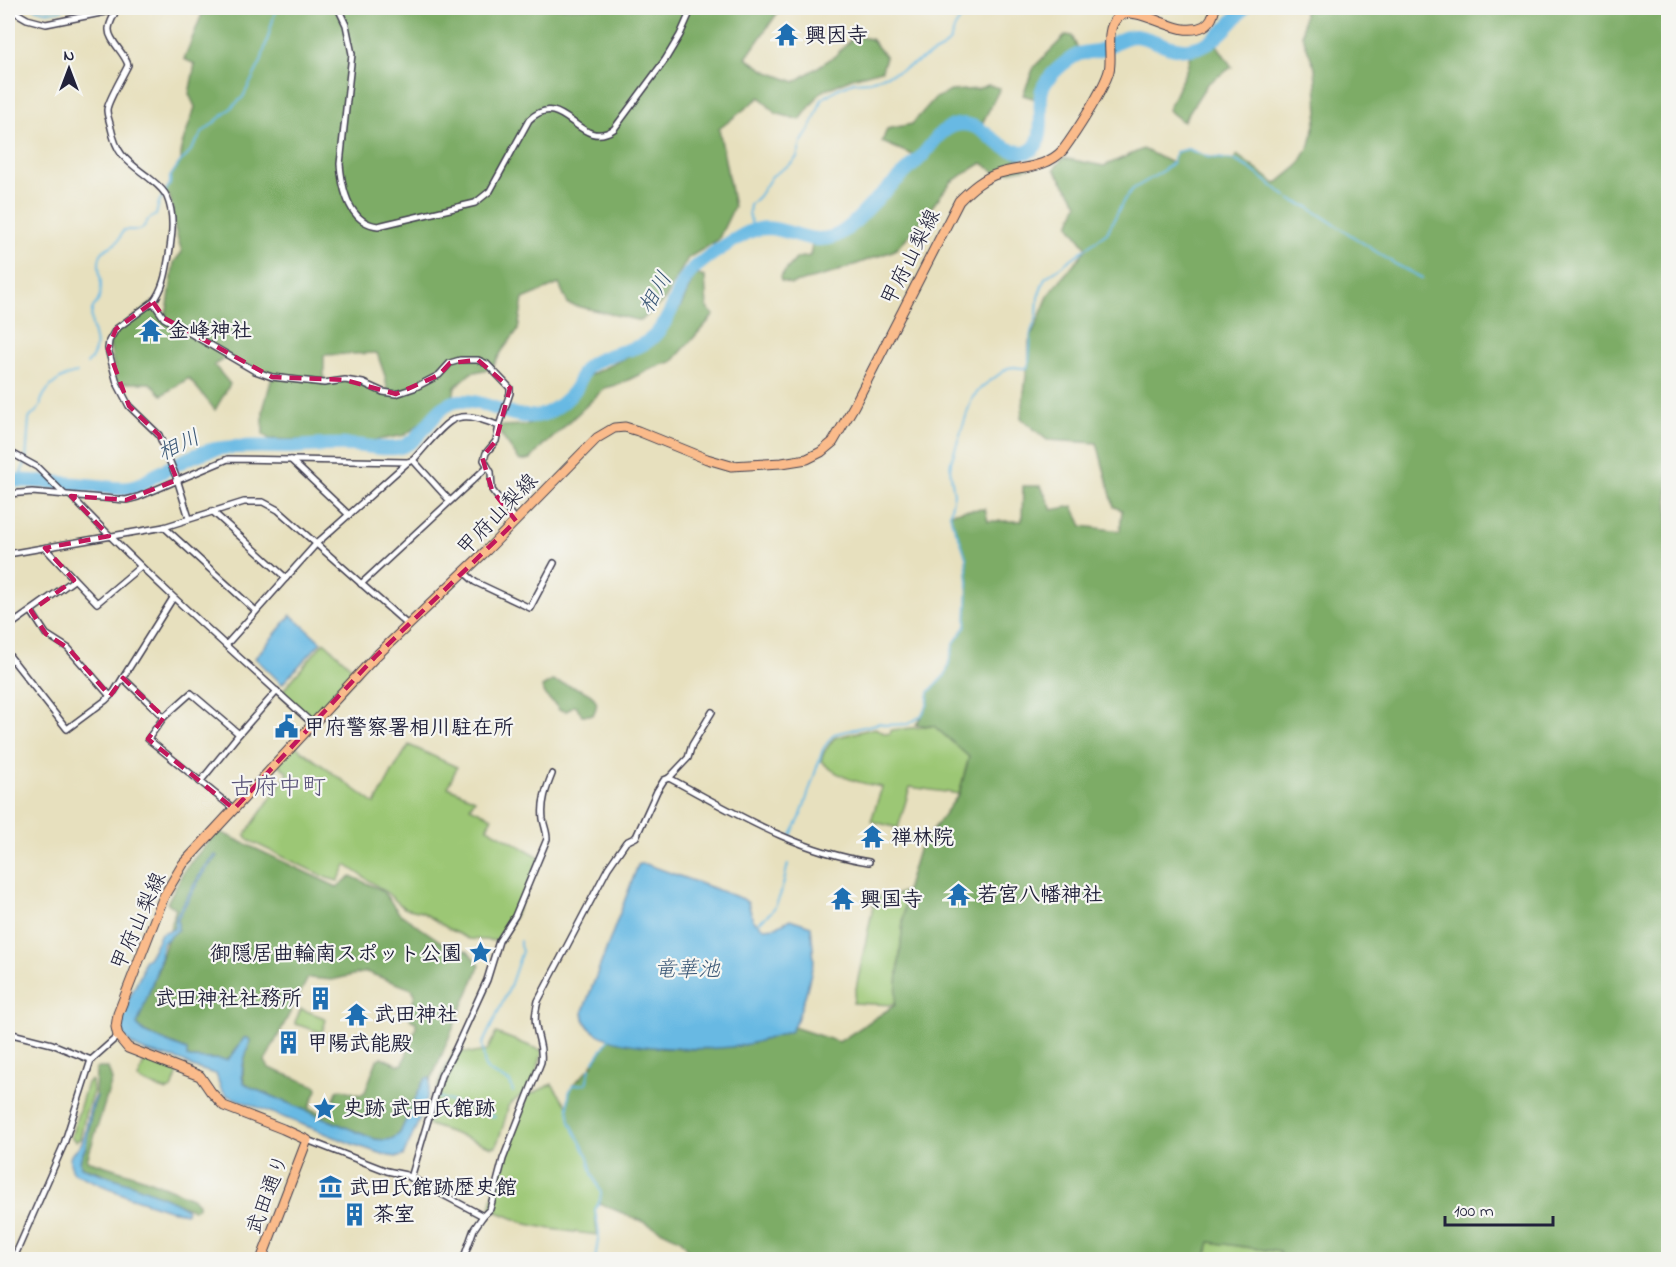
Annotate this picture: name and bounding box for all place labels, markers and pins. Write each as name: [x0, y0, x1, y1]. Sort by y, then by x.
temple icon: 興因寺: [774, 22, 800, 48]
place label: 興因寺: [805, 22, 868, 52]
temple icon: 金峰神社: [137, 317, 163, 343]
place label: 金峰神社: [168, 317, 252, 347]
public building icon: 甲府警察署相川駐在所: [273, 714, 299, 740]
place label: 甲府警察署相川駐在所: [304, 714, 514, 744]
temple icon: 禅林院: [860, 824, 886, 850]
place label: 禅林院: [891, 824, 954, 854]
temple icon: 若宮八幡神社: [946, 881, 972, 907]
place label: 若宮八幡神社: [977, 881, 1103, 911]
temple icon: 興国寺: [829, 886, 855, 912]
place label: 興国寺: [860, 886, 923, 916]
place label: 御隠居曲輪南スポット公園: [210, 940, 462, 970]
place icon: 御隠居曲輪南スポット公園: [467, 940, 493, 966]
place label: 武田神社社務所: [155, 985, 302, 1015]
building icon: 武田神社社務所: [307, 985, 333, 1011]
temple icon: 武田神社: [343, 1001, 369, 1027]
place label: 武田神社: [374, 1001, 458, 1031]
building icon: 甲陽武能殿: [276, 1030, 302, 1056]
place label: 甲陽武能殿: [307, 1030, 412, 1060]
place icon: 史跡 武田氏館跡: [312, 1095, 338, 1121]
place label: 史跡 武田氏館跡: [343, 1095, 495, 1125]
museum icon: 武田氏館跡歴史館: [318, 1174, 344, 1200]
place label: 武田氏館跡歴史館: [349, 1174, 517, 1204]
building icon: 茶室: [342, 1201, 368, 1227]
place label: 茶室: [373, 1201, 415, 1231]

